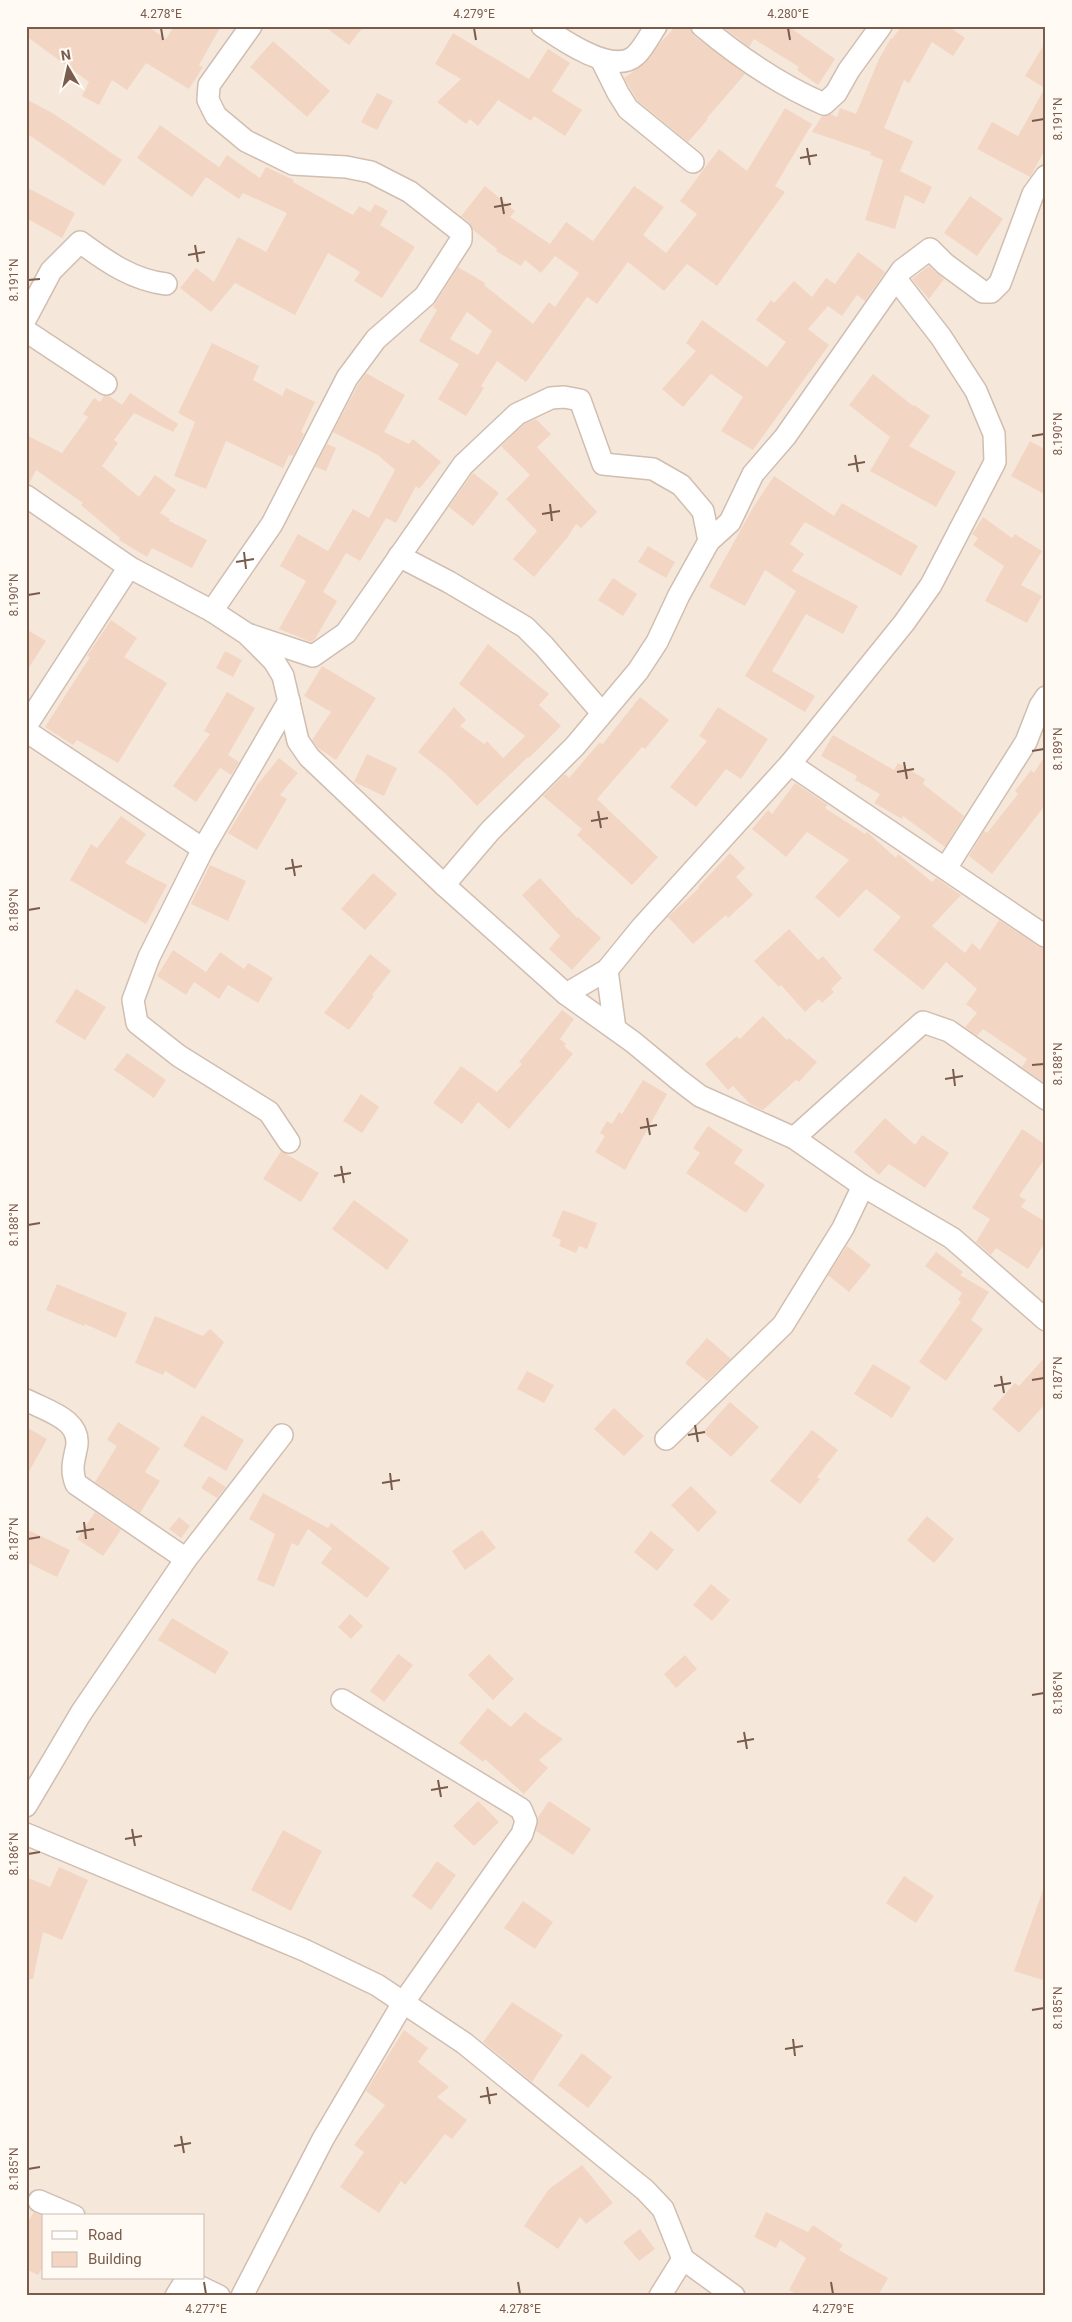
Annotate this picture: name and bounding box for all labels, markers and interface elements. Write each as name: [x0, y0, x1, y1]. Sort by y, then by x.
text: 4.278°E: [140, 7, 182, 21]
text: 4.279°E: [453, 7, 495, 21]
text: 4.280°E: [767, 7, 809, 21]
north arrow: [42, 42, 92, 92]
text: N: [60, 46, 72, 64]
text: 8.191°N: [1051, 97, 1065, 141]
text: 8.191°N: [7, 258, 21, 302]
text: 8.190°N: [1051, 412, 1065, 456]
text: 8.190°N: [7, 573, 21, 617]
text: 8.189°N: [1051, 727, 1065, 771]
text: 8.189°N: [7, 888, 21, 932]
text: 8.188°N: [1051, 1042, 1065, 1086]
text: 8.188°N: [7, 1203, 21, 1247]
text: 8.187°N: [1051, 1356, 1065, 1400]
text: 8.187°N: [7, 1517, 21, 1561]
text: 8.186°N: [1051, 1671, 1065, 1715]
text: 8.186°N: [7, 1832, 21, 1876]
text: 8.185°N: [1051, 1986, 1065, 2030]
text: 8.185°N: [7, 2147, 21, 2191]
legend: [42, 2214, 205, 2280]
text: Road: [88, 2226, 122, 2244]
text: Building: [88, 2250, 142, 2268]
text: 4.277°E: [185, 2302, 227, 2316]
text: 4.278°E: [499, 2302, 541, 2316]
text: 4.279°E: [812, 2302, 854, 2316]

